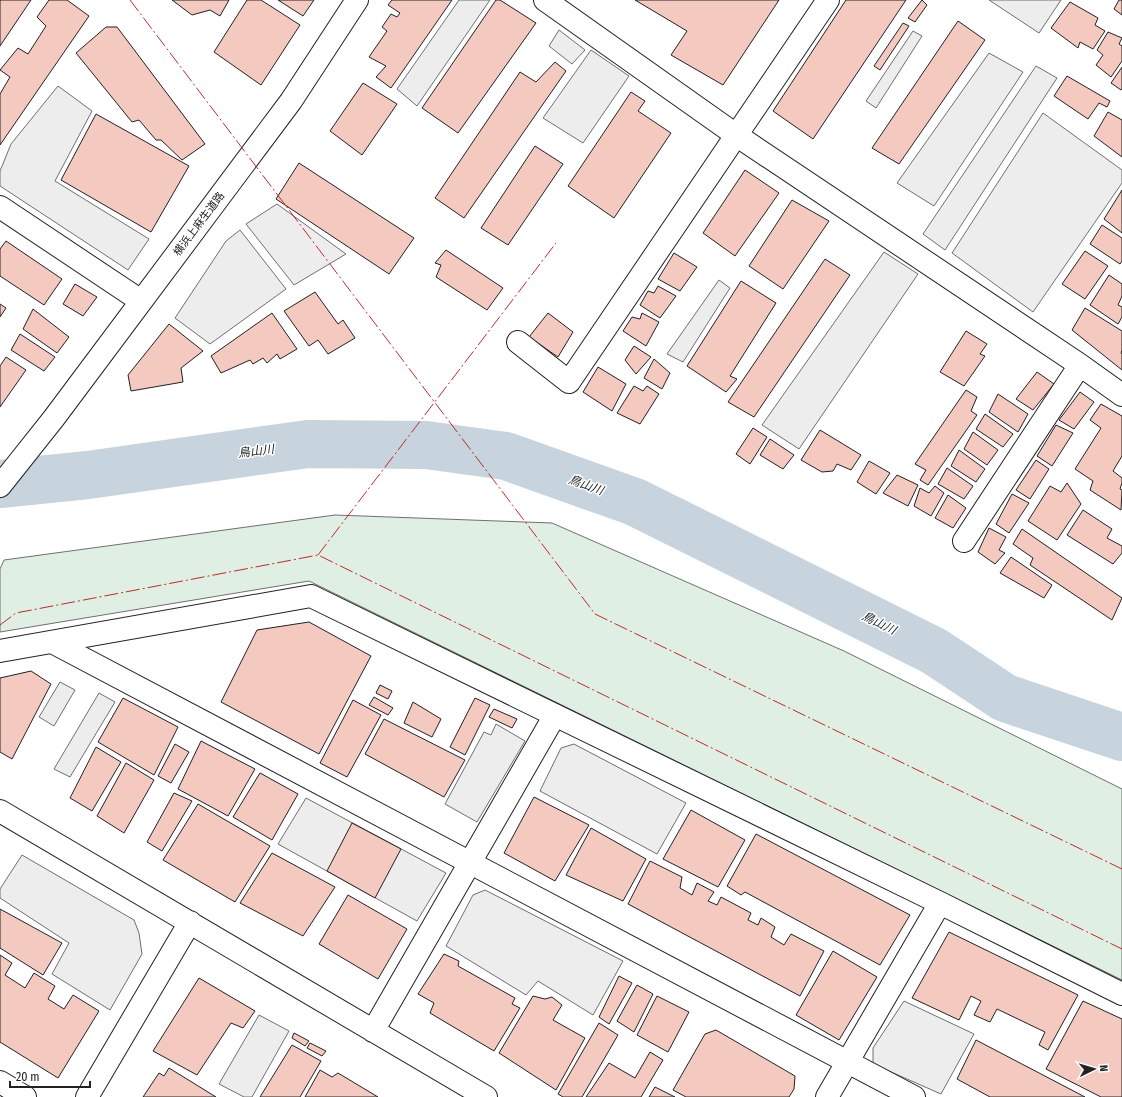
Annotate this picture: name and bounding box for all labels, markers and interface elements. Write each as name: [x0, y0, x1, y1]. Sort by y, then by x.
street label: 横浜上麻生道路: [171, 189, 227, 259]
water label: 鳥山川: [237, 442, 277, 460]
water label: 鳥山川: [567, 472, 607, 498]
water label: 鳥山川: [860, 609, 900, 638]
north arrow: [1074, 1049, 1114, 1089]
scale bar: [10, 1063, 90, 1089]
text: N: [1097, 1064, 1110, 1072]
text: 20 m: [16, 1070, 40, 1084]

